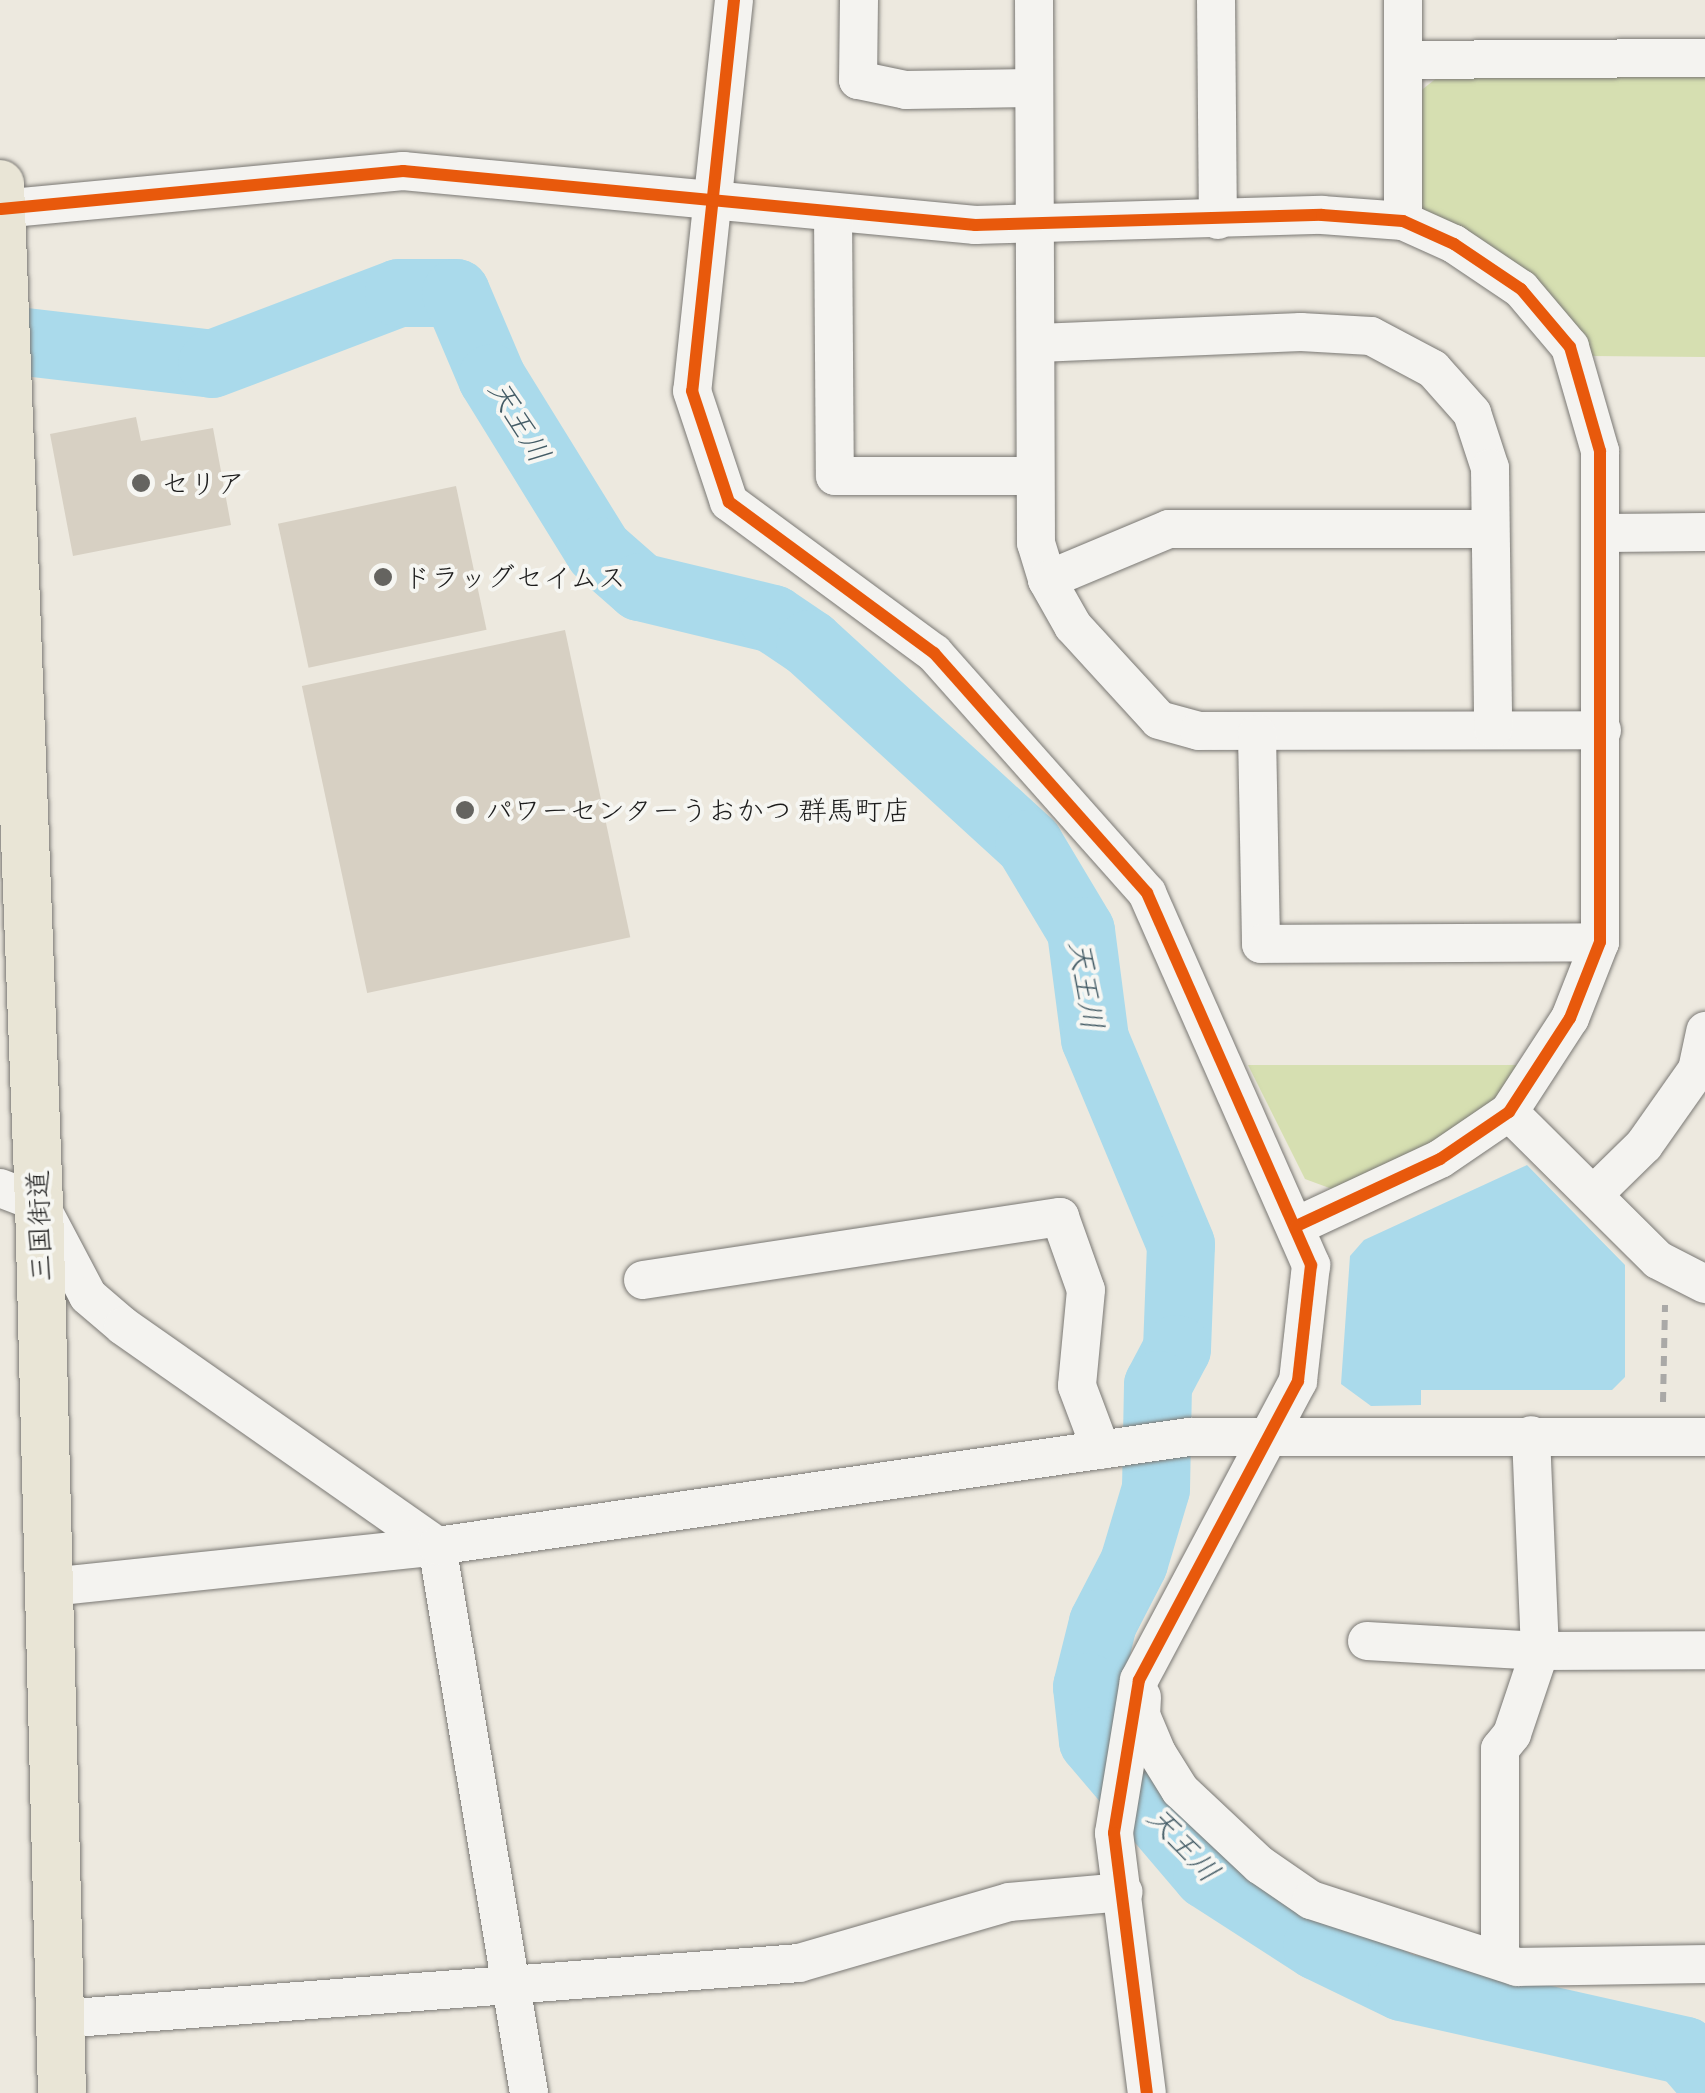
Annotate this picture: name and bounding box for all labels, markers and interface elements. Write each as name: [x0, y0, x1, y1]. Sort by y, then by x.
water label: 天王川: [481, 373, 559, 469]
place label: セリア: [161, 466, 245, 500]
marker: セリア: [130, 472, 152, 494]
place label: ドラッグセイムス: [403, 560, 627, 594]
marker: ドラッグセイムス: [372, 566, 394, 588]
place label: パワーセンターうおかつ 群馬町店: [485, 793, 912, 827]
marker: パワーセンターうおかつ 群馬町店: [454, 799, 476, 821]
water label: 天王川: [1062, 938, 1112, 1032]
street label: 三国街道: [20, 1169, 58, 1283]
water label: 天王川: [1140, 1799, 1228, 1889]

